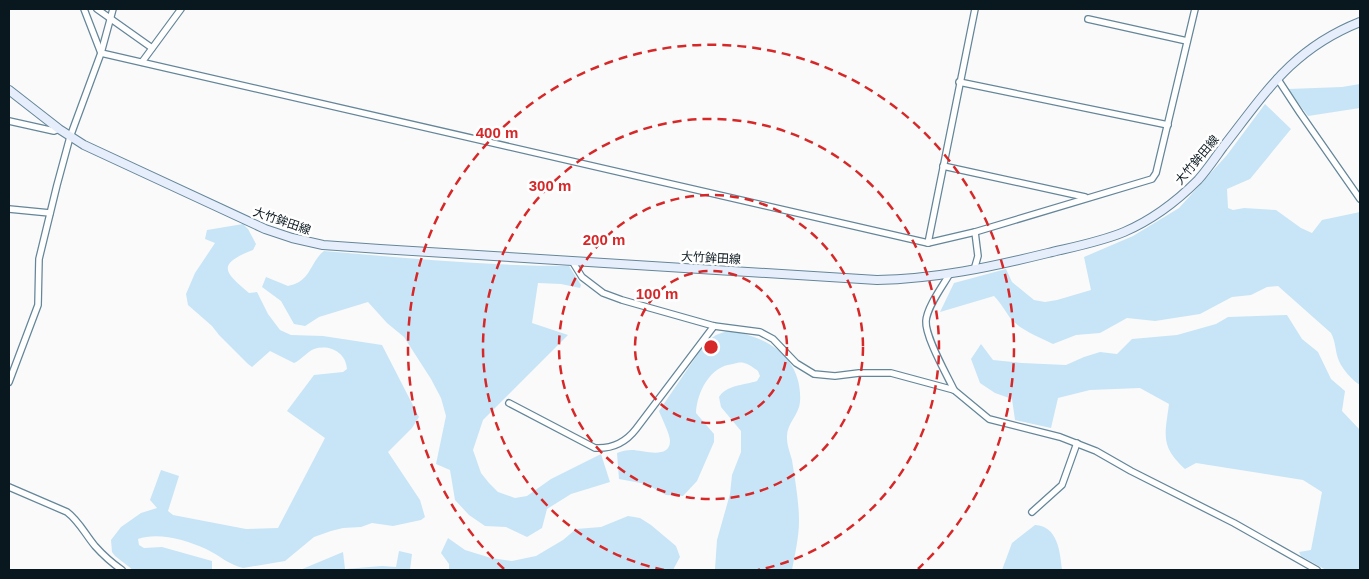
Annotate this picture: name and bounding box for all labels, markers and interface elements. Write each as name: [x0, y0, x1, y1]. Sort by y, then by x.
text: 400 m: [476, 124, 518, 141]
street label: 大竹鉾田線: [1172, 133, 1222, 187]
text: 300 m: [529, 177, 571, 194]
street label: 大竹鉾田線: [251, 205, 313, 237]
text: 200 m: [583, 231, 625, 248]
street label: 大竹鉾田線: [681, 249, 741, 267]
text: 100 m: [636, 285, 678, 302]
centre of rings: [702, 338, 720, 356]

